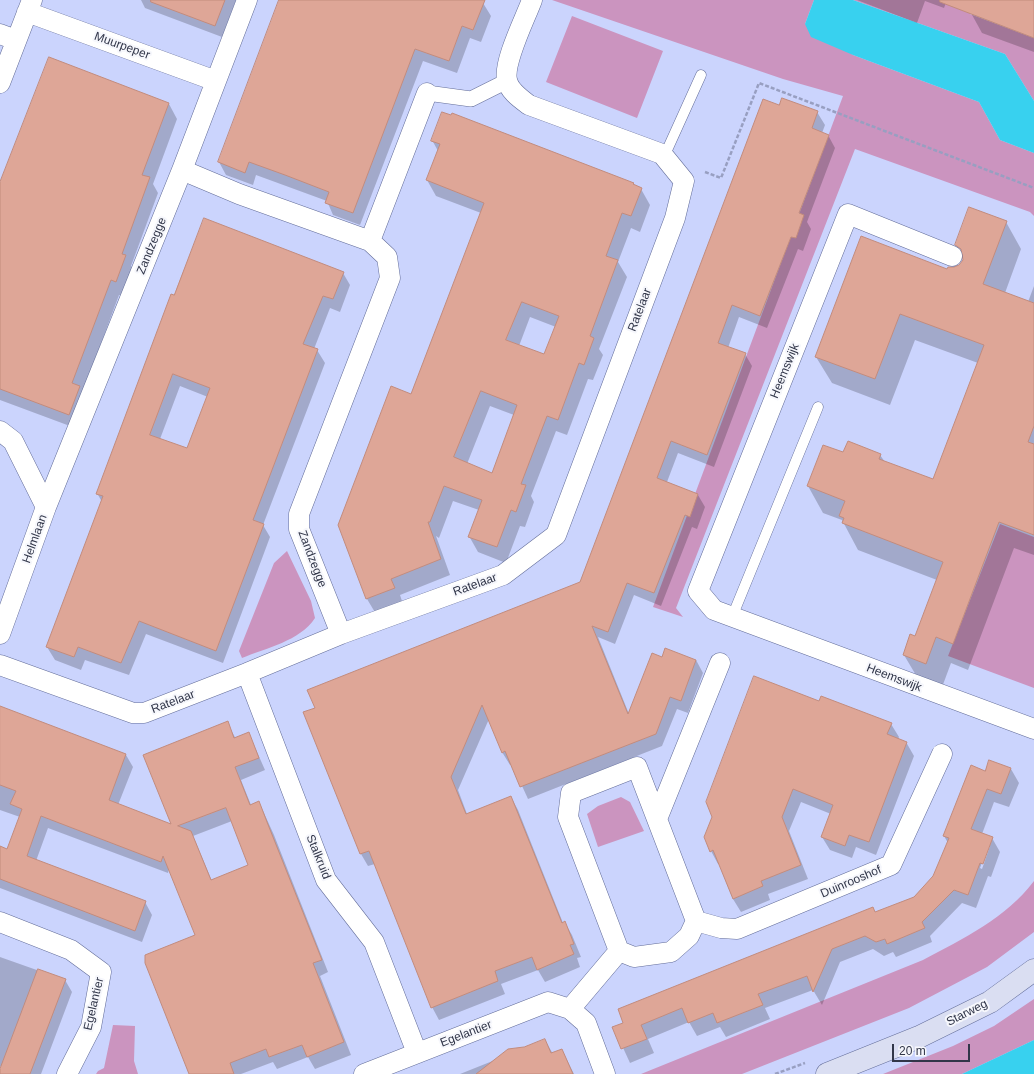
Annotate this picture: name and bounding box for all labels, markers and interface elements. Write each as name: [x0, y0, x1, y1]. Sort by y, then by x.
street label: Muurpeper: [92, 29, 152, 63]
street label: Zandzegge: [134, 215, 170, 277]
street label: Ratelaar: [625, 286, 655, 334]
street label: Heemswijk: [767, 341, 803, 401]
street label: Helmlaan: [20, 513, 50, 565]
street label: Zandzegge: [295, 528, 329, 590]
street label: Ratelaar: [451, 570, 499, 600]
street label: Heemswijk: [864, 661, 924, 695]
street label: Ratelaar: [149, 687, 197, 717]
street label: Stalkruid: [303, 833, 333, 881]
street label: Duinrooshof: [818, 863, 884, 901]
street label: Egelantier: [81, 976, 107, 1032]
street label: Starweg: [944, 997, 990, 1029]
street label: Egelantier: [438, 1018, 494, 1050]
scale bar: [894, 1036, 972, 1062]
text: 20 m: [899, 1044, 926, 1058]

